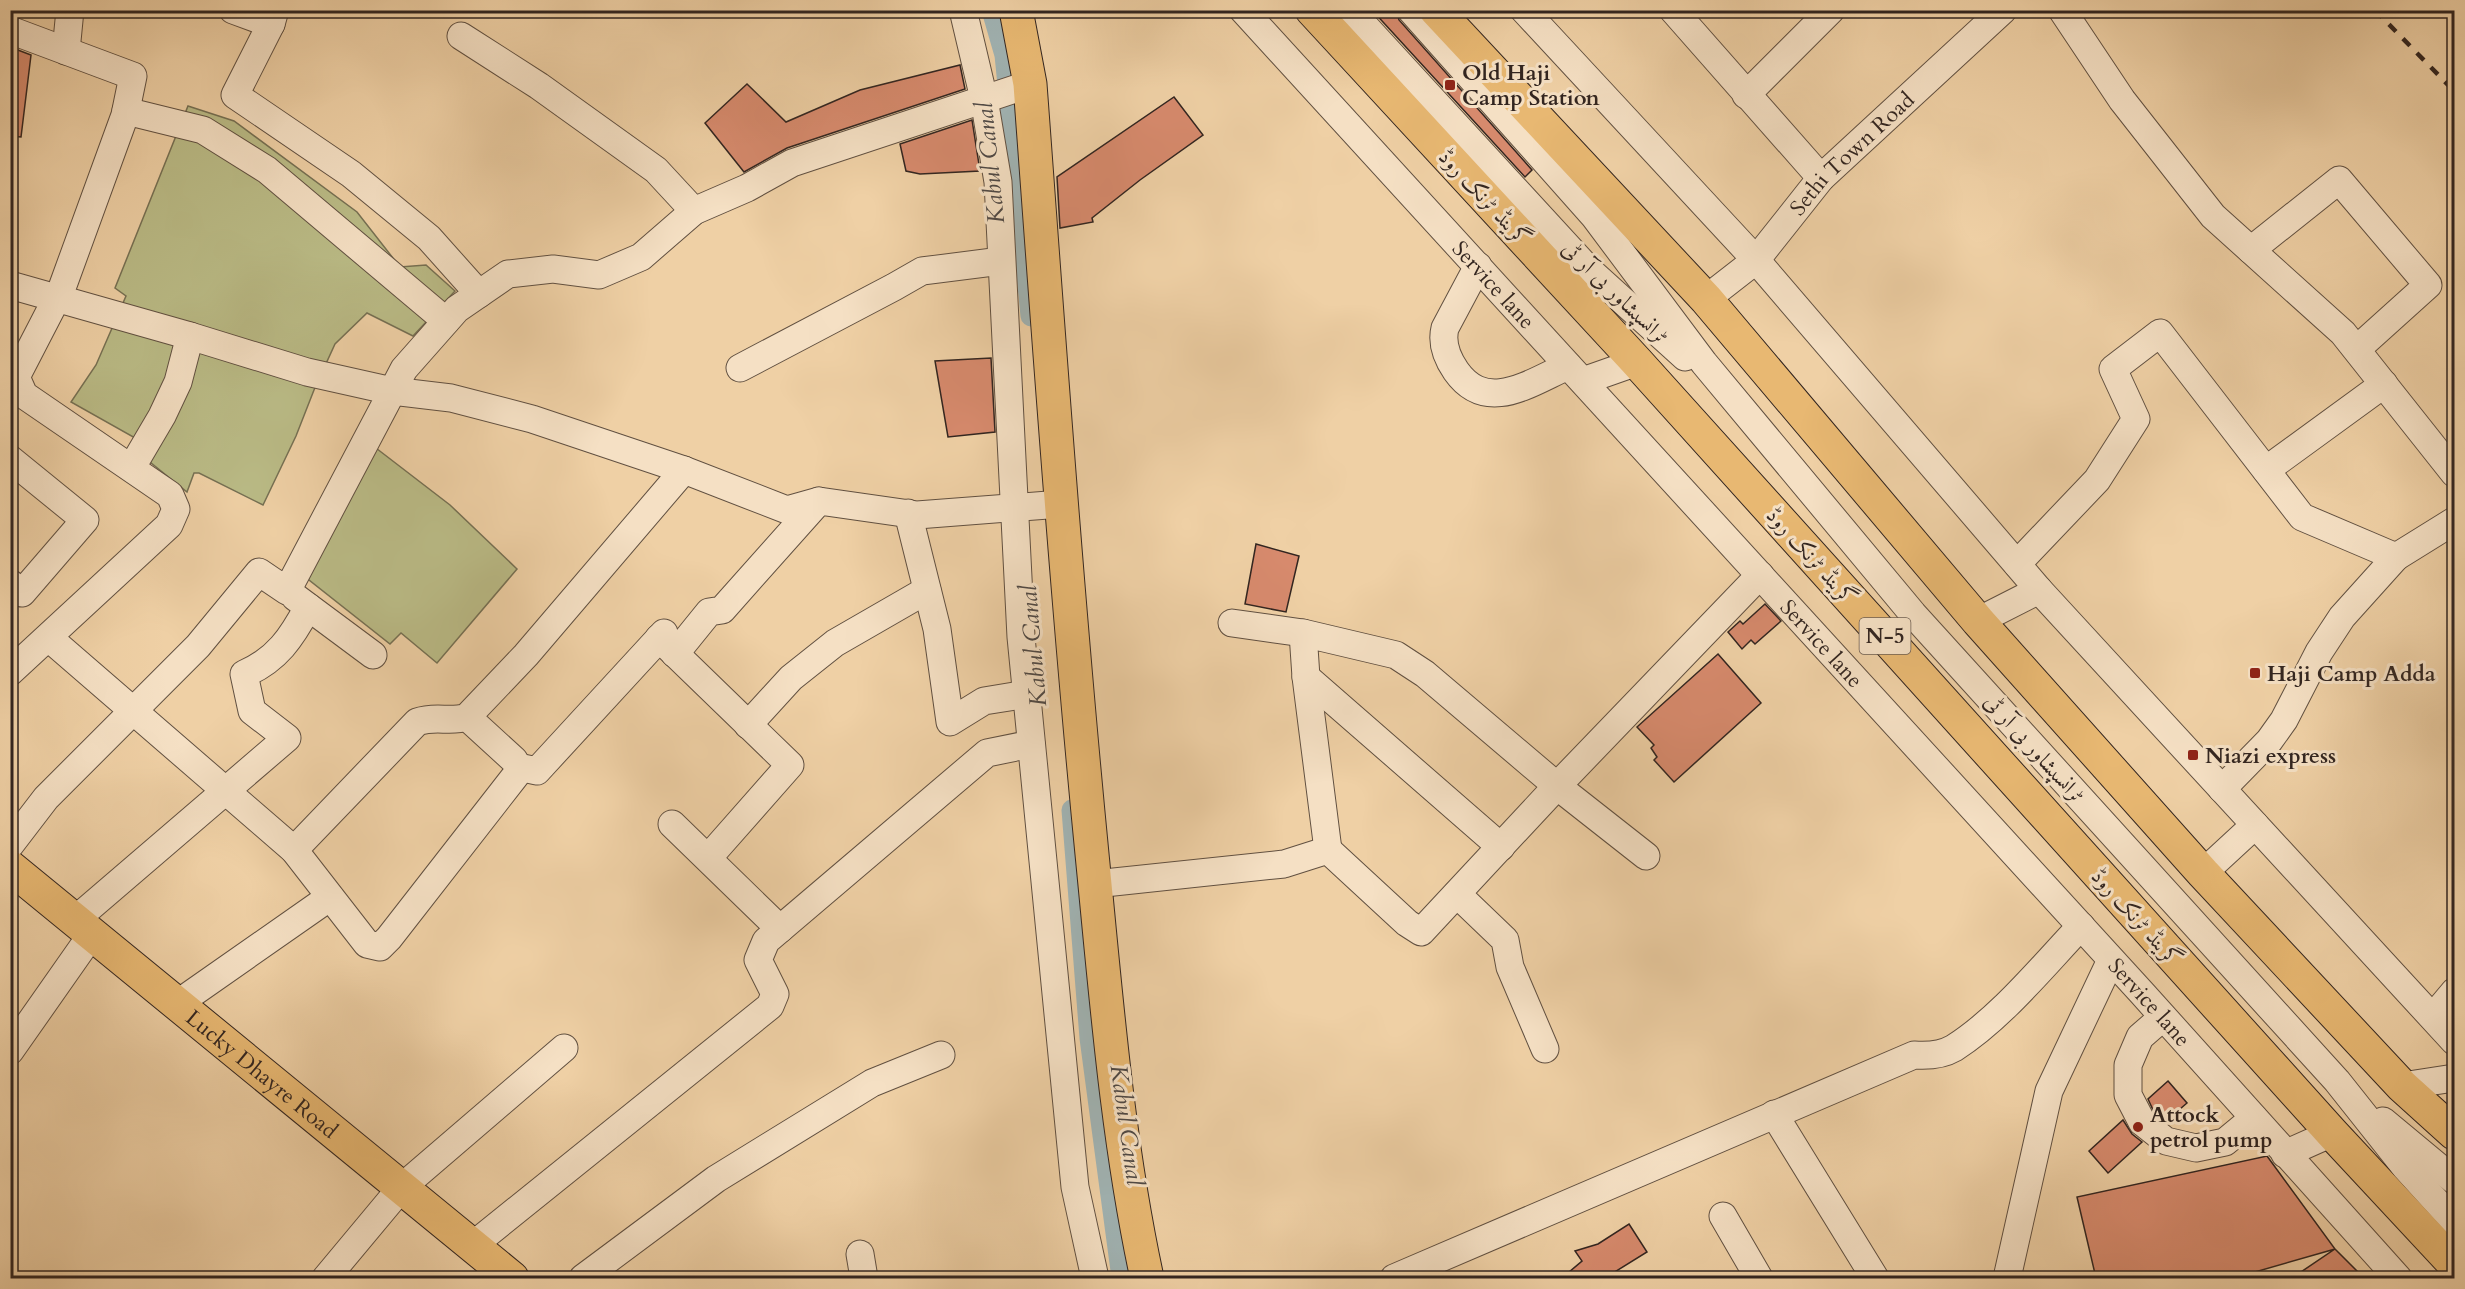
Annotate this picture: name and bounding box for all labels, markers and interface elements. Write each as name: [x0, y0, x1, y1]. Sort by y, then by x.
place label: Old Haji Camp Station: [1462, 58, 1600, 113]
marker: Old Haji Camp Station: [1443, 78, 1457, 92]
street label: Sethi Town Road: [1783, 85, 1921, 222]
water label: Kabul Canal: [968, 99, 1013, 225]
street label: گرینڈ ٹرنک روڈ: [1431, 143, 1537, 253]
street label: Service lane: [1445, 234, 1542, 336]
street label: ٹرانسپشاور بی آر ٹی: [1555, 234, 1675, 352]
street label: گرینڈ ٹرنک روڈ: [1759, 501, 1864, 612]
water label: Kabul Canal: [1012, 582, 1055, 708]
street label: Service lane: [1773, 593, 1869, 695]
road number: N-5: [1860, 618, 1910, 654]
place label: Haji Camp Adda: [2267, 659, 2436, 689]
marker: Haji Camp Adda: [2248, 666, 2262, 680]
street label: ٹرانسپشاور بی آر ٹی: [1976, 687, 2092, 811]
place label: Niazi express: [2205, 741, 2336, 771]
marker: Niazi express: [2186, 748, 2200, 762]
street label: گرینڈ ٹرنک روڈ: [2084, 862, 2189, 973]
street label: Service lane: [2101, 952, 2197, 1053]
street label: Lucky Dhayre Road: [179, 1003, 344, 1146]
water label: Kabul Canal: [1102, 1062, 1152, 1189]
place label: Attock petrol pump: [2150, 1100, 2273, 1155]
marker: Attock petrol pump: [2131, 1120, 2145, 1134]

